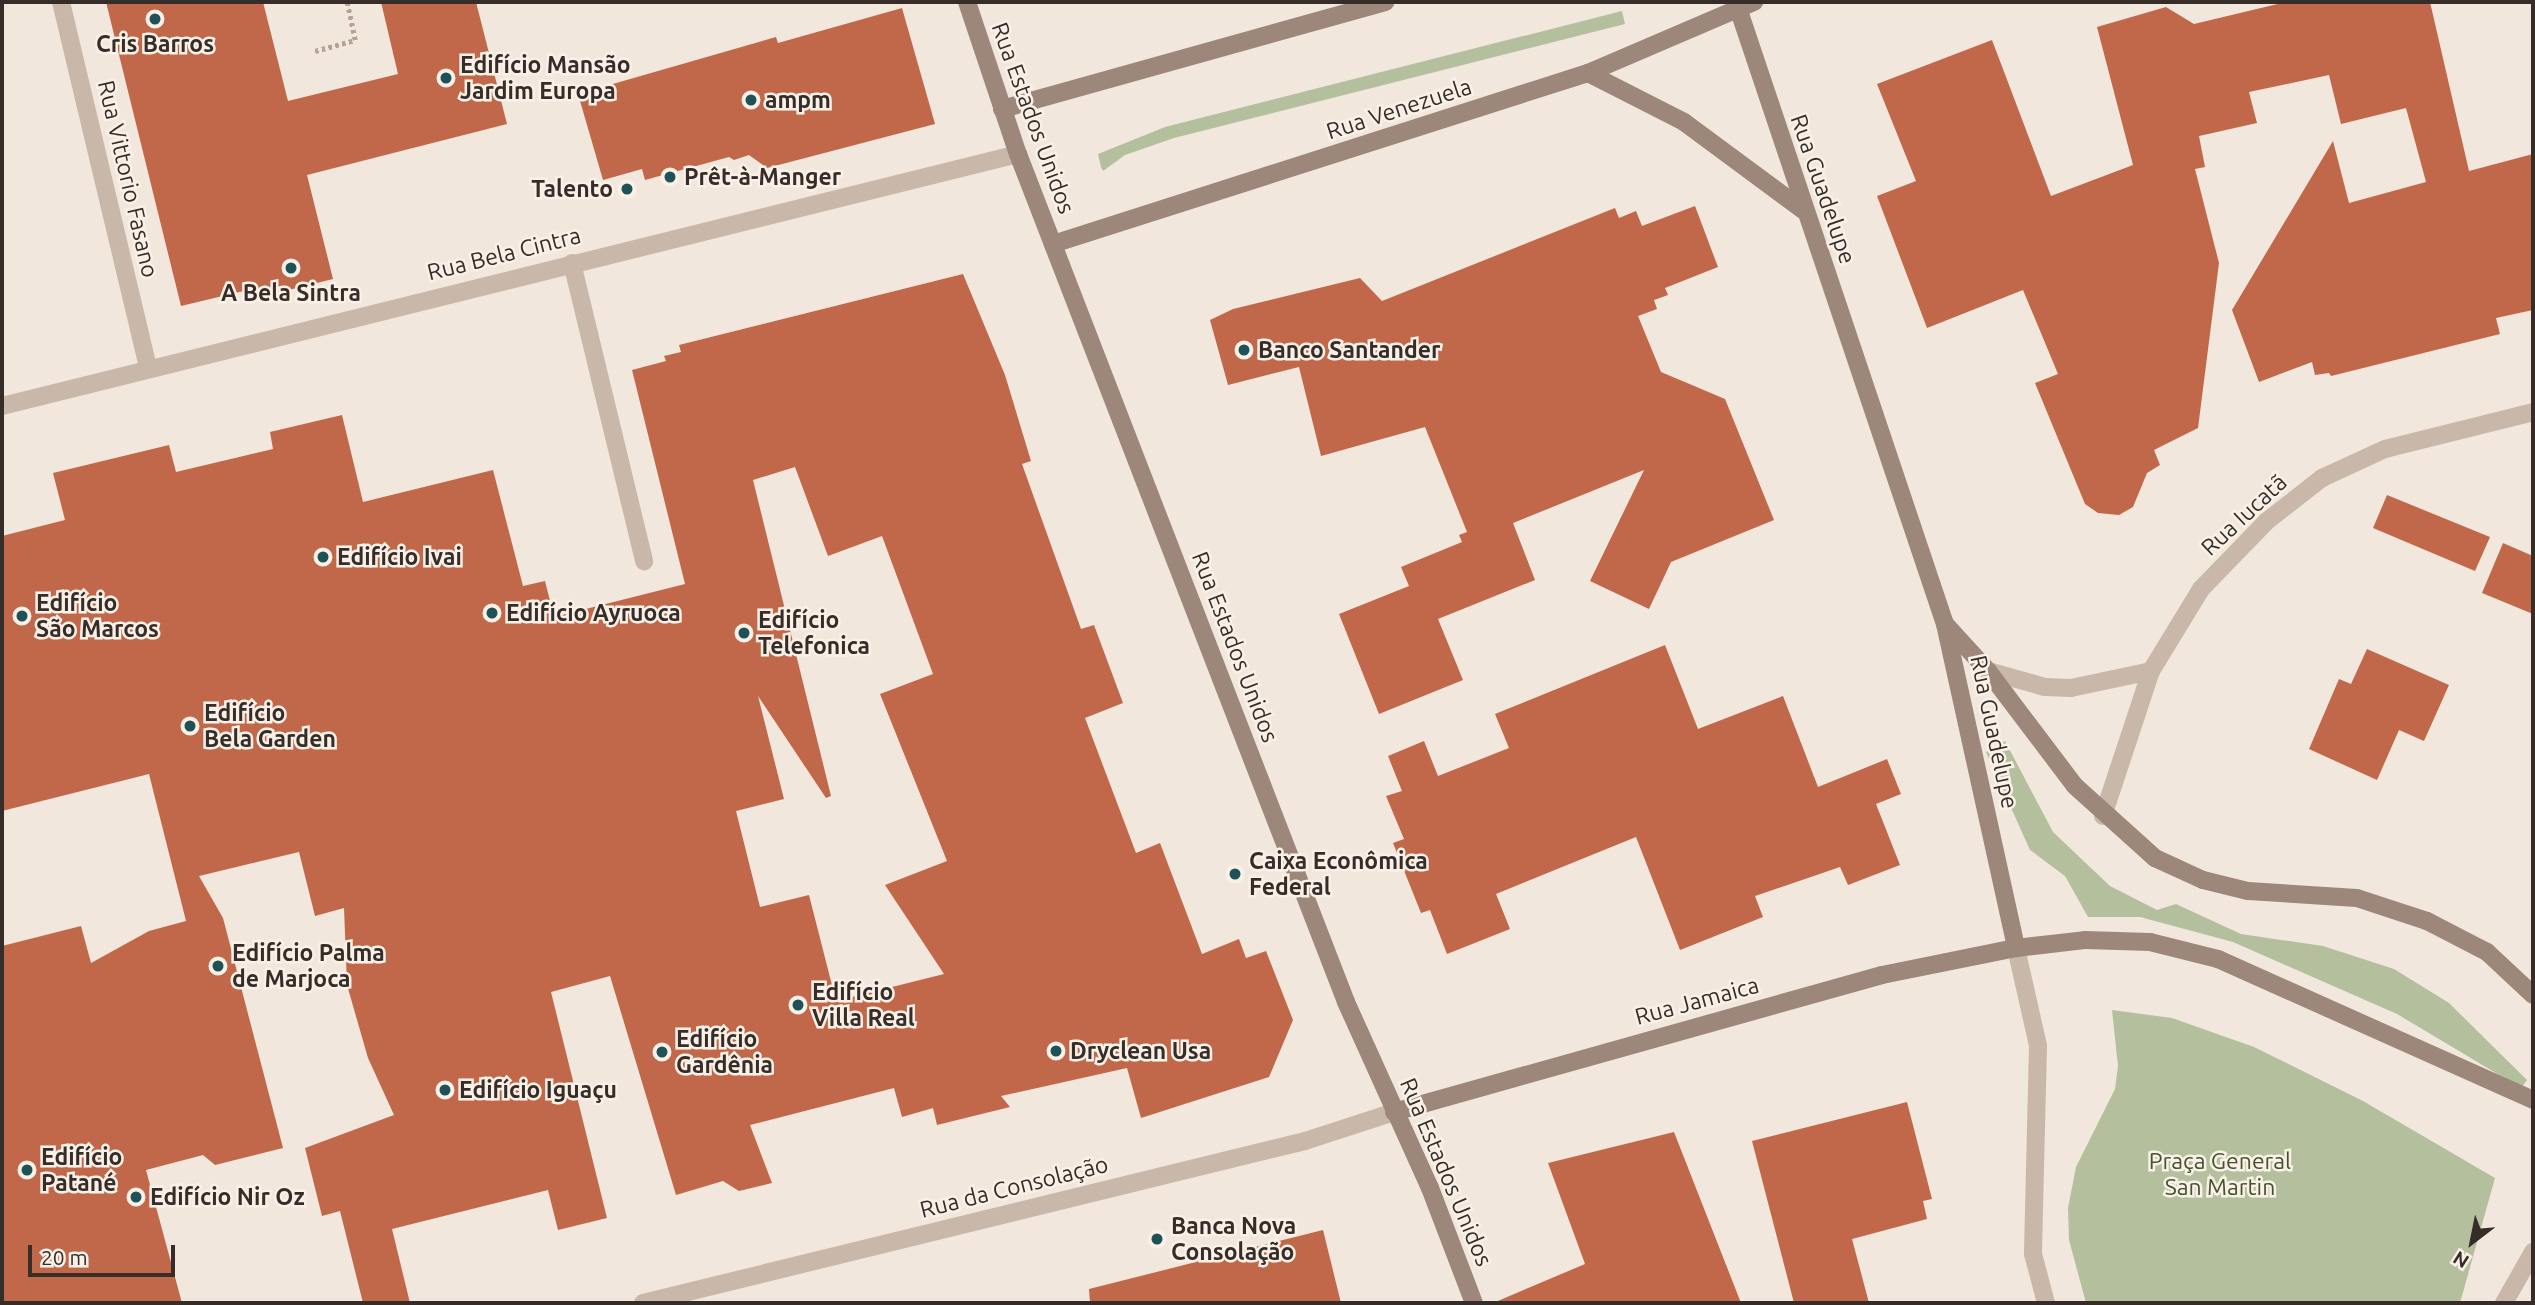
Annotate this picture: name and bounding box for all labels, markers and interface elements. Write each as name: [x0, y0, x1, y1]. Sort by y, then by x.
marker: Cris Barros: [147, 11, 163, 27]
street label: Rua Estados Unidos: [986, 18, 1080, 218]
place label: Cris Barros: [96, 30, 214, 58]
place label: Edifício Mansão Jardim Europa: [460, 51, 630, 105]
marker: Edifício Mansão Jardim Europa: [438, 70, 454, 86]
street label: Rua Venezuela: [1323, 73, 1475, 145]
street label: Rua Vittorio Fasano: [92, 78, 164, 280]
place label: ampm: [765, 86, 831, 114]
marker: ampm: [743, 92, 759, 108]
street label: Rua Guadelupe: [1785, 111, 1861, 267]
place label: Prêt-à-Manger: [684, 163, 841, 191]
marker: Prêt-à-Manger: [662, 169, 678, 185]
place label: Talento: [531, 175, 613, 203]
marker: Talento: [619, 181, 635, 197]
street label: Rua Bela Cintra: [424, 222, 584, 286]
marker: A Bela Sintra: [283, 260, 299, 276]
place label: A Bela Sintra: [221, 279, 361, 307]
place label: Banco Santander: [1258, 336, 1441, 364]
marker: Banco Santander: [1236, 342, 1252, 358]
street label: Rua Iucatã: [2196, 468, 2292, 562]
place label: Edifício Ivai: [337, 543, 462, 571]
street label: Rua Estados Unidos: [1186, 548, 1284, 746]
marker: Edifício Ivai: [315, 549, 331, 565]
place label: Edifício São Marcos: [36, 589, 159, 643]
place label: Edifício Ayruoca: [506, 599, 681, 627]
marker: Edifício Ayruoca: [484, 605, 500, 621]
place label: Edifício Telefonica: [758, 606, 870, 660]
marker: Edifício São Marcos: [14, 608, 30, 624]
marker: Edifício Telefonica: [736, 625, 752, 641]
street label: Rua Guadelupe: [1964, 653, 2024, 811]
place label: Edifício Bela Garden: [204, 699, 336, 753]
marker: Edifício Bela Garden: [182, 718, 198, 734]
place label: Caixa Econômica Federal: [1249, 847, 1428, 901]
marker: Caixa Econômica Federal: [1227, 866, 1243, 882]
place label: Edifício Palma de Marjoca: [232, 939, 385, 993]
marker: Edifício Palma de Marjoca: [210, 958, 226, 974]
street label: Rua Jamaica: [1632, 971, 1762, 1031]
place label: Edifício Villa Real: [812, 978, 915, 1032]
marker: Edifício Villa Real: [790, 997, 806, 1013]
place label: Edifício Gardênia: [676, 1025, 773, 1079]
place label: Dryclean Usa: [1070, 1037, 1211, 1065]
marker: Dryclean Usa: [1048, 1043, 1064, 1059]
marker: Edifício Gardênia: [654, 1044, 670, 1060]
street label: Rua Estados Unidos: [1394, 1074, 1498, 1270]
place label: Edifício Iguaçu: [459, 1076, 617, 1104]
marker: Edifício Iguaçu: [437, 1082, 453, 1098]
place label: Edifício Patané: [41, 1143, 122, 1197]
park label: Praça General San Martin: [2149, 1147, 2291, 1201]
street label: Rua da Consolação: [917, 1150, 1111, 1224]
marker: Edifício Patané: [19, 1162, 35, 1178]
place label: Edifício Nir Oz: [150, 1183, 305, 1211]
marker: Edifício Nir Oz: [128, 1189, 144, 1205]
north arrow: [2437, 1207, 2507, 1277]
place label: Banca Nova Consolação: [1171, 1212, 1296, 1266]
marker: Banca Nova Consolação: [1149, 1231, 1165, 1247]
scale bar: [32, 1232, 178, 1276]
text: 20 m: [41, 1245, 88, 1269]
text: N: [2449, 1247, 2473, 1273]

